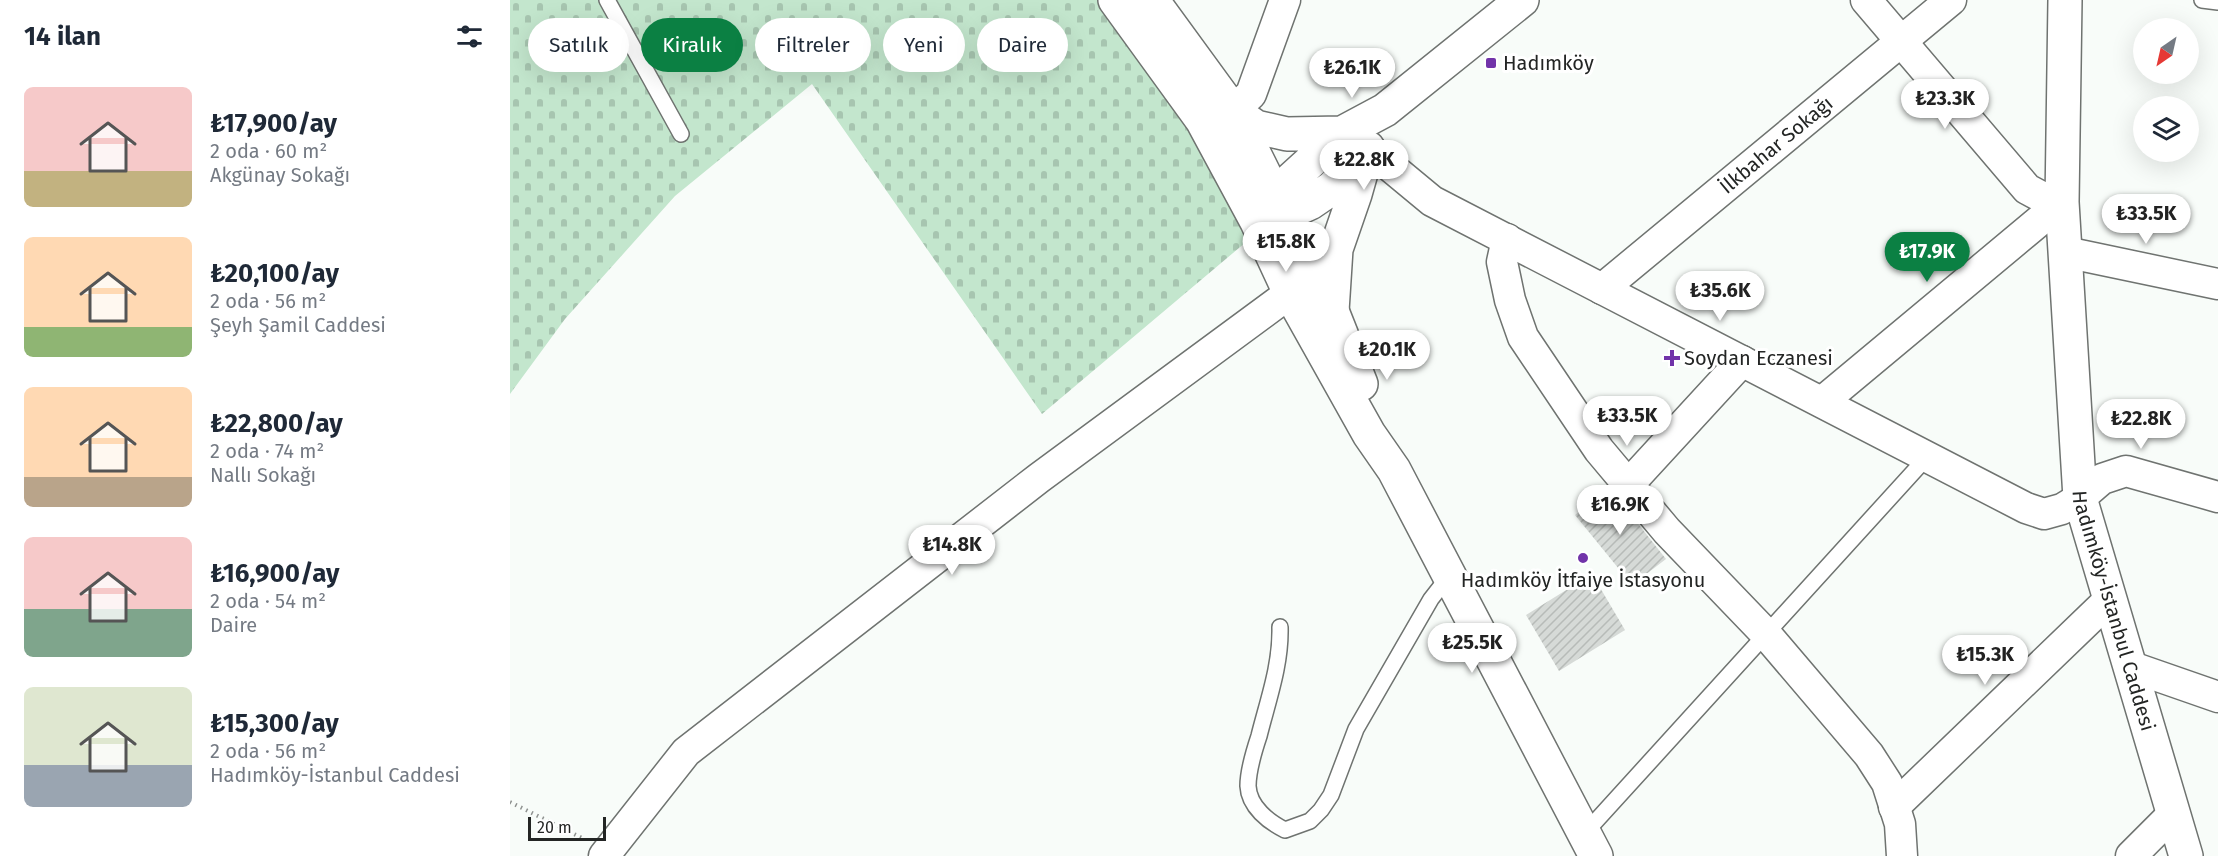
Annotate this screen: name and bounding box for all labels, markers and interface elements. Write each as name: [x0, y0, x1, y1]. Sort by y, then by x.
chip: Satılık: [528, 18, 629, 72]
chip: Kiralık: [641, 18, 743, 72]
chip: Filtreler: [755, 18, 871, 72]
chip: Yeni: [883, 18, 965, 72]
chip: Daire: [977, 18, 1068, 72]
north arrow: [2133, 18, 2199, 84]
map controls: [2133, 18, 2199, 162]
icon: filters: [453, 20, 486, 53]
text: 14 ilan: [24, 21, 101, 52]
pin: ₺26.1K: [1303, 48, 1401, 99]
place label: Hadımköy: [1503, 51, 1594, 75]
text: ₺26.1K: [1323, 55, 1381, 79]
marker: Hadımköy: [1484, 56, 1498, 70]
pin: ₺23.3K: [1896, 79, 1994, 130]
text: ₺23.3K: [1915, 86, 1975, 110]
street label: İlkbahar Sokağı: [1715, 91, 1837, 199]
button: layers: [2133, 96, 2199, 162]
text: ₺17,900/ay: [210, 108, 337, 139]
icon: home: [72, 111, 144, 183]
text: 2 oda · 60 m²: [210, 139, 327, 163]
pin: ₺22.8K: [1315, 140, 1413, 191]
text: ₺22.8K: [1334, 147, 1395, 171]
text: Akgünay Sokağı: [210, 163, 350, 187]
pin: ₺33.5K: [2097, 194, 2195, 245]
text: ₺33.5K: [2116, 201, 2176, 225]
pin: ₺15.8K: [1237, 222, 1335, 273]
text: ₺15.8K: [1257, 229, 1315, 253]
pin: ₺17.9K: [1878, 232, 1976, 283]
text: ₺17.9K: [1899, 239, 1955, 263]
text: ₺20,100/ay: [210, 258, 339, 289]
icon: home: [72, 261, 144, 333]
pin: ₺35.6K: [1671, 271, 1769, 322]
text: ₺35.6K: [1689, 278, 1751, 302]
text: 2 oda · 56 m²: [210, 289, 326, 313]
text: Şeyh Şamil Caddesi: [210, 313, 386, 337]
pin: ₺20.1K: [1338, 330, 1436, 381]
text: ₺20.1K: [1358, 337, 1416, 361]
place label: Soydan Eczanesi: [1684, 346, 1833, 370]
marker: Soydan Eczanesi: [1665, 351, 1679, 365]
pin: ₺33.5K: [1578, 396, 1676, 447]
pin: ₺22.8K: [2092, 399, 2190, 450]
text: ₺33.5K: [1597, 403, 1657, 427]
text: ₺22.8K: [2111, 406, 2172, 430]
text: ₺22,800/ay: [210, 408, 343, 439]
icon: home: [72, 411, 144, 483]
text: 2 oda · 74 m²: [210, 439, 324, 463]
text: Nallı Sokağı: [210, 463, 316, 487]
pin: ₺16.9K: [1571, 485, 1669, 536]
street label: Hadımköy-İstanbul Caddesi: [2068, 490, 2160, 734]
text: ₺16.9K: [1591, 492, 1649, 516]
pin: ₺14.8K: [903, 525, 1001, 576]
text: ₺14.8K: [922, 532, 982, 556]
marker: Hadımköy İtfaiye İstasyonu: [1576, 551, 1590, 565]
text: ₺16,900/ay: [210, 558, 340, 589]
icon: home: [72, 561, 144, 633]
place label: Hadımköy İtfaiye İstasyonu: [1461, 568, 1705, 592]
text: 2 oda · 54 m²: [210, 589, 326, 613]
text: Daire: [210, 613, 257, 637]
pin: ₺25.5K: [1423, 623, 1521, 674]
text: ₺25.5K: [1442, 630, 1502, 654]
pin: ₺15.3K: [1936, 635, 2034, 686]
text: ₺15.3K: [1956, 642, 2014, 666]
text: ₺15,300/ay: [210, 708, 339, 739]
icon: home: [72, 711, 144, 783]
text: 2 oda · 56 m²: [210, 739, 326, 763]
text: Hadımköy-İstanbul Caddesi: [210, 763, 460, 787]
scale bar: [528, 814, 606, 842]
text: 20 m: [537, 818, 572, 837]

